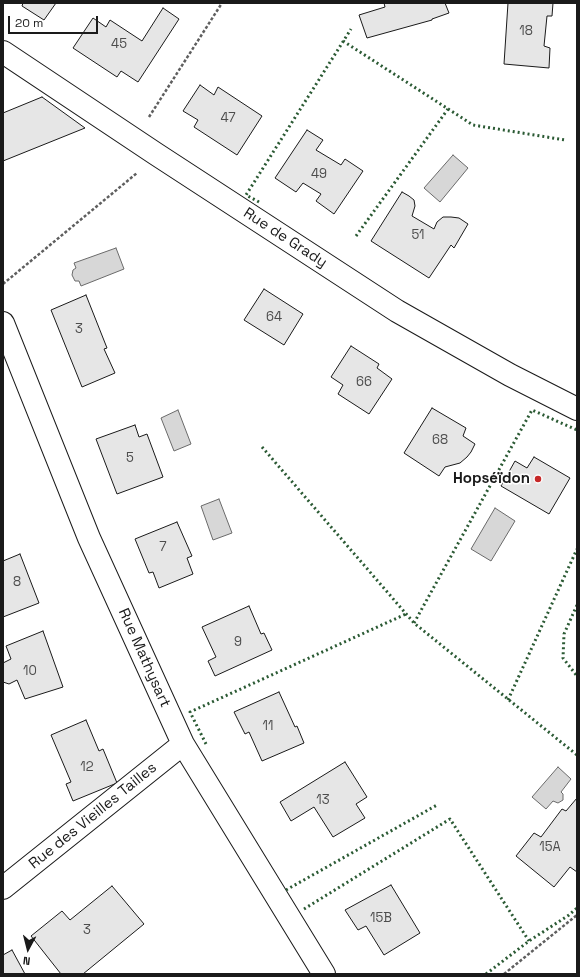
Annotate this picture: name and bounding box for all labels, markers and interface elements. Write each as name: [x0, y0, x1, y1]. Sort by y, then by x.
scale bar: [10, 8, 100, 34]
text: 20 m: [15, 15, 43, 31]
house number: 18: [519, 23, 533, 39]
house number: 45: [111, 36, 127, 52]
house number: 47: [220, 110, 236, 126]
house number: 49: [311, 166, 327, 182]
street label: Rue de Grady: [240, 204, 330, 272]
house number: 51: [411, 227, 425, 243]
house number: 64: [266, 309, 282, 325]
house number: 3: [75, 321, 83, 337]
house number: 66: [356, 374, 372, 390]
house number: 68: [432, 432, 448, 448]
house number: 5: [126, 450, 134, 466]
place label: Hopséïdon: [453, 470, 530, 488]
marker: Hopséïdon: [533, 474, 543, 484]
house number: 7: [159, 539, 167, 555]
house number: 8: [13, 574, 21, 590]
street label: Rue Mathysart: [114, 606, 174, 710]
house number: 9: [234, 634, 242, 650]
house number: 10: [23, 663, 37, 679]
house number: 11: [263, 718, 273, 734]
street label: Rue des Vieilles Tailles: [26, 759, 160, 873]
house number: 12: [80, 759, 94, 775]
house number: 13: [316, 792, 330, 808]
house number: 15A: [539, 839, 561, 855]
house number: 15B: [370, 910, 392, 926]
house number: 3: [83, 922, 91, 938]
north arrow: [8, 929, 48, 969]
text: N: [22, 954, 31, 968]

